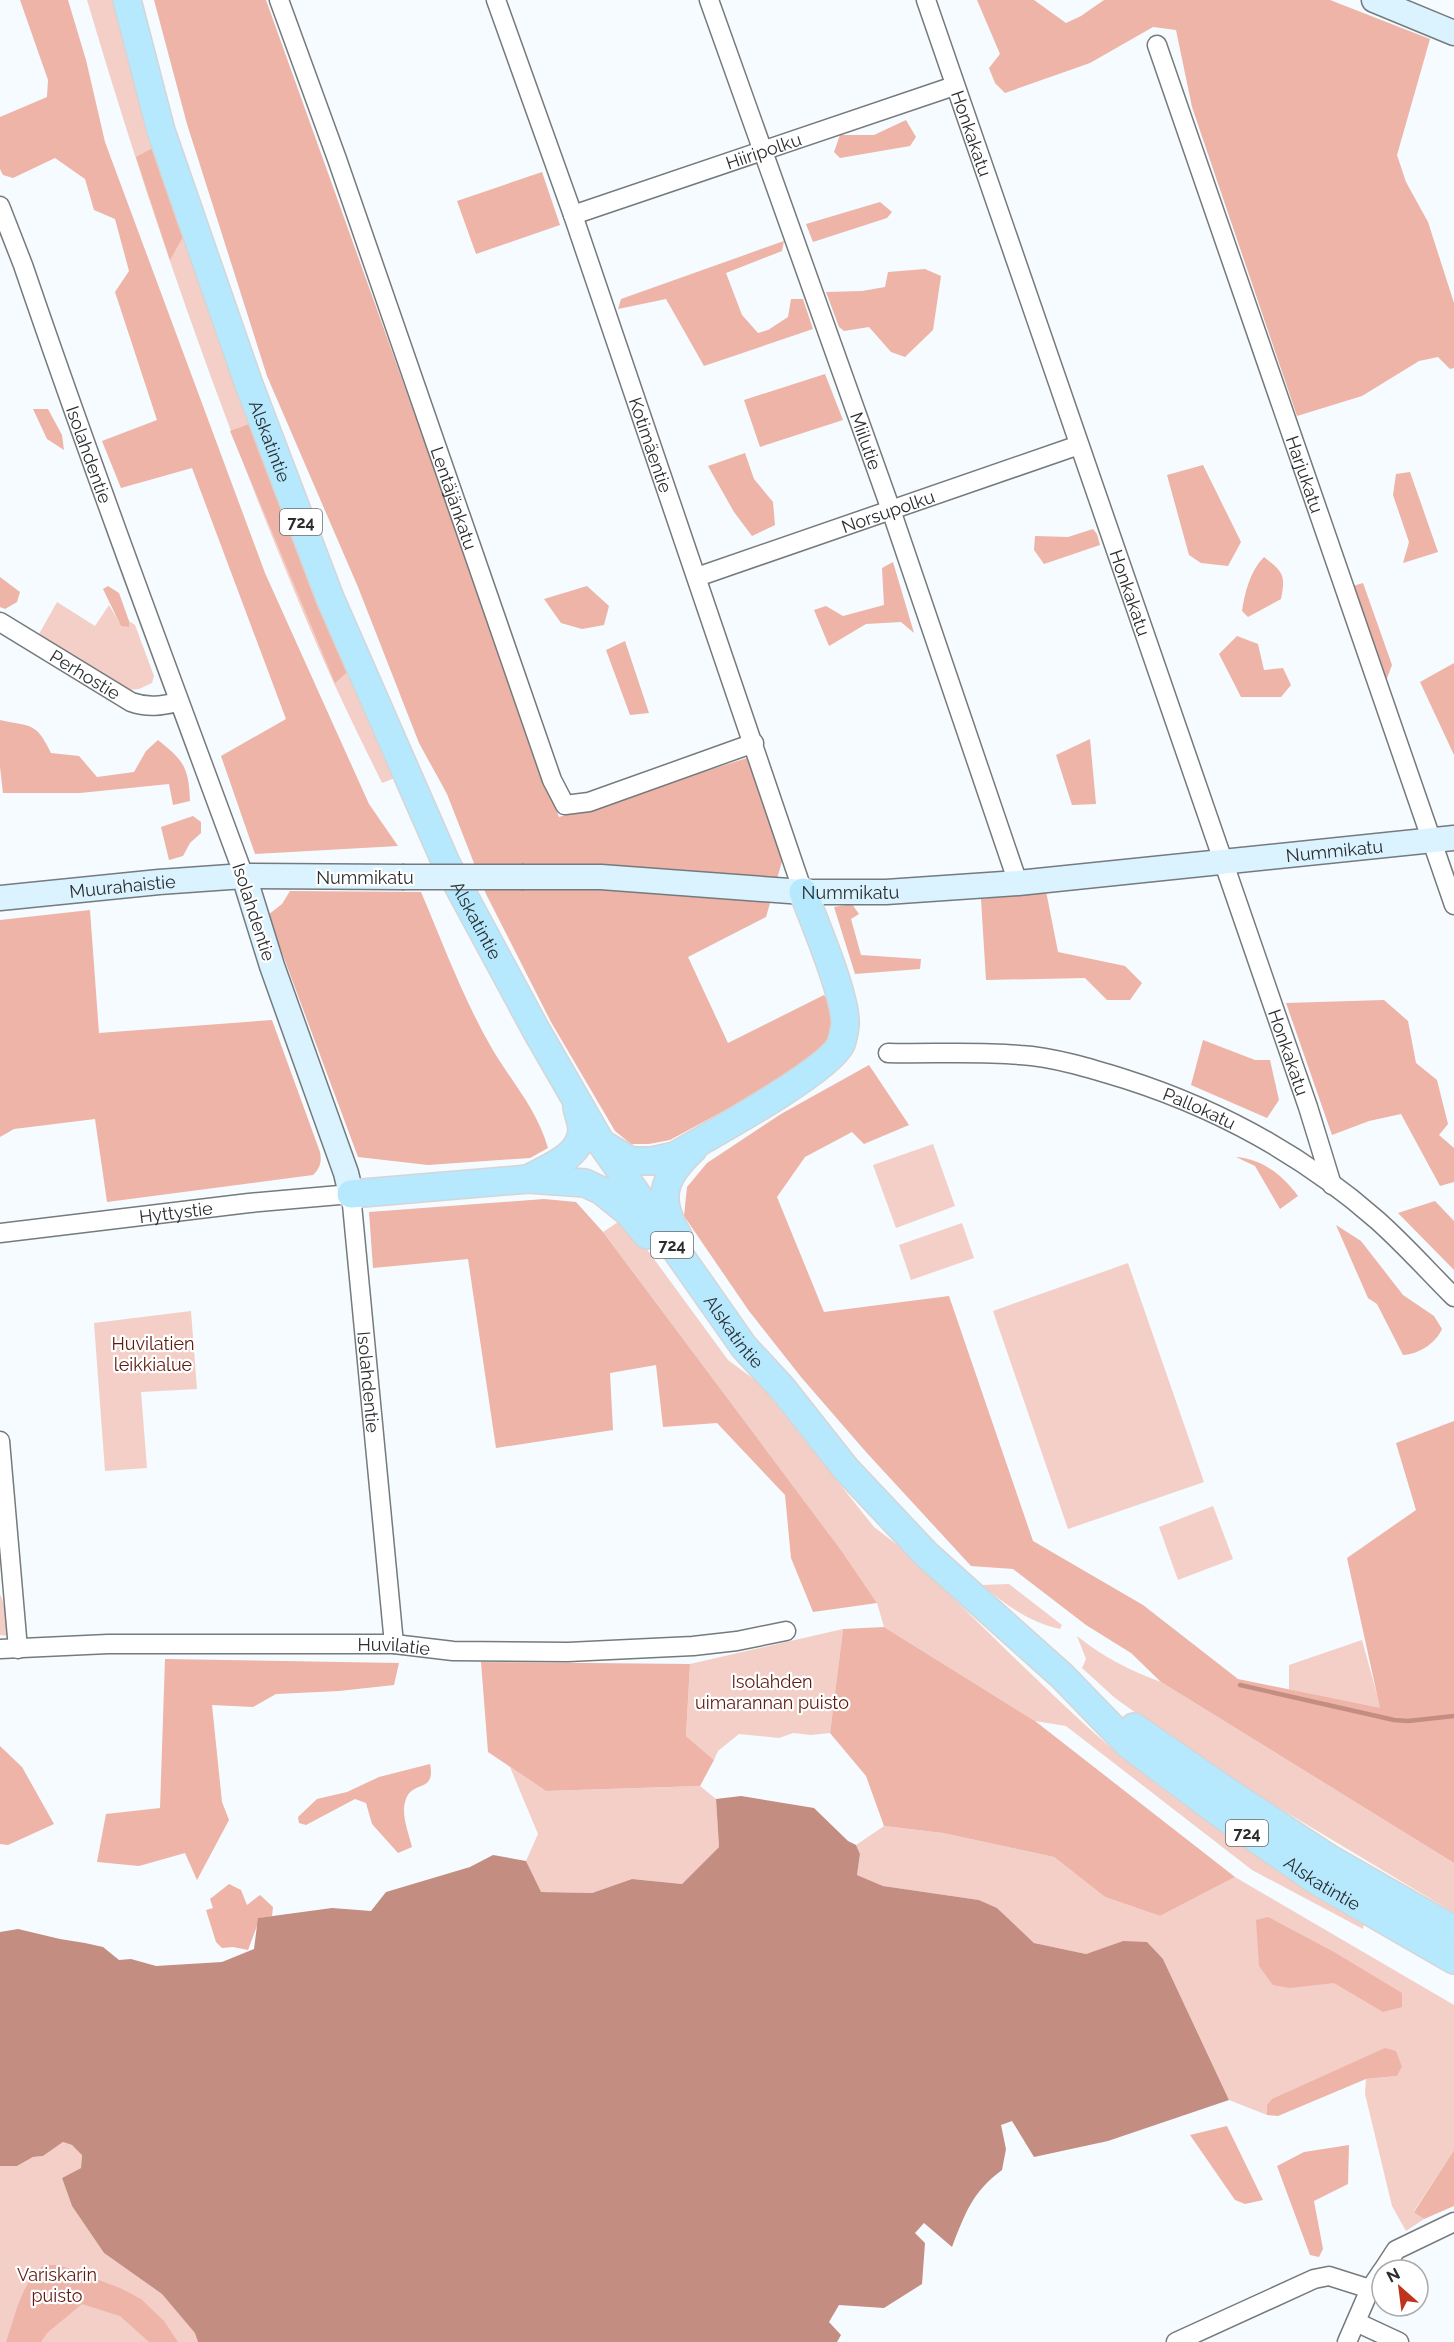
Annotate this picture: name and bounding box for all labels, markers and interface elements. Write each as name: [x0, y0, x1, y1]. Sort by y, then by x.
street label: Honkakatu: [947, 87, 997, 179]
street label: Hiiripolku: [723, 128, 804, 173]
street label: Kotimäentie: [625, 394, 677, 496]
street label: Alskatintie: [245, 397, 296, 485]
street label: Isolahdentie: [62, 403, 117, 506]
street label: Miilutie: [846, 409, 886, 473]
street label: Harjukatu: [1282, 433, 1328, 515]
street label: Lentäjänkatu: [427, 444, 482, 552]
street label: Norsupolku: [839, 485, 937, 537]
road number: 724: [280, 509, 322, 535]
street label: Honkakatu: [1106, 547, 1155, 639]
street label: Perhostie: [46, 645, 125, 704]
street label: Nummikatu: [1285, 835, 1384, 866]
street label: Isolahdentie: [228, 860, 280, 964]
street label: Nummikatu: [316, 867, 414, 888]
street label: Muurahaistie: [68, 870, 177, 901]
street label: Alskatintie: [447, 877, 507, 963]
street label: Nummikatu: [802, 881, 900, 903]
street label: Honkakatu: [1265, 1006, 1314, 1098]
street label: Pallokatu: [1160, 1083, 1239, 1133]
street label: Hyttystie: [138, 1197, 214, 1227]
road number: 724: [651, 1232, 693, 1258]
street label: Alskatintie: [700, 1291, 769, 1372]
street label: Isolahdentie: [354, 1330, 384, 1434]
park label: Huvilatien leikkialue: [111, 1333, 195, 1375]
street label: Huvilatie: [358, 1634, 432, 1659]
park label: Isolahden uimarannan puisto: [695, 1671, 849, 1713]
road number: 724: [1226, 1820, 1268, 1846]
street label: Alskatintie: [1280, 1851, 1365, 1915]
north arrow: [1370, 2258, 1430, 2318]
park label: Variskarin puisto: [17, 2264, 97, 2306]
text: N: [1383, 2264, 1403, 2286]

